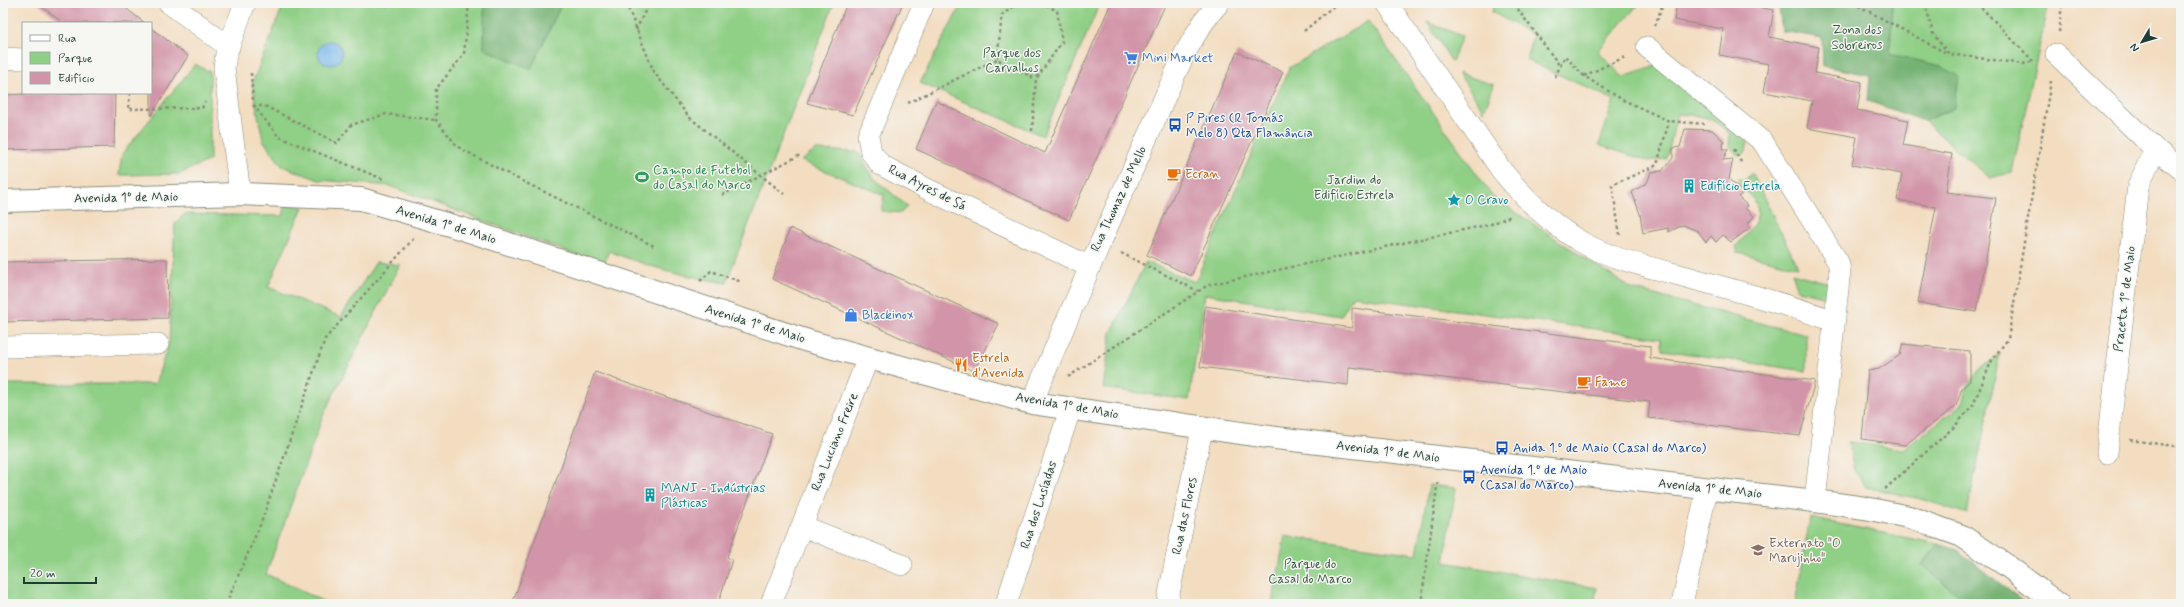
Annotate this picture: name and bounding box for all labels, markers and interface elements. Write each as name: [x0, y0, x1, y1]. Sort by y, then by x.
legend: [22, 22, 152, 94]
park label: Zona dos Sobreiros: [1831, 22, 1883, 54]
north arrow: [2122, 22, 2162, 62]
text: Rua: [58, 31, 76, 47]
text: N: [2127, 40, 2143, 55]
park label: Parque dos Carvalhos: [983, 45, 1041, 77]
supermarket icon: Mini Market: [1123, 50, 1139, 66]
place label: Mini Market: [1142, 50, 1213, 67]
text: Parque: [58, 51, 93, 67]
text: Edifício: [58, 71, 94, 87]
place label: P Pires (R Tomás Melo 8) Qta Flamância: [1186, 110, 1313, 142]
bus stop icon: P Pires (R Tomás Melo 8) Qta Flamância: [1167, 117, 1183, 133]
street label: Rua Thomaz de Mello: [1087, 143, 1151, 255]
street label: Rua Ayres de Sá: [885, 161, 969, 215]
place label: Campo de Futebol do Casal do Marco: [653, 162, 751, 194]
cafe icon: Ecran: [1166, 166, 1182, 182]
place label: Ecran: [1185, 166, 1219, 183]
sports icon: Campo de Futebol do Casal do Marco: [634, 169, 650, 185]
park label: Jardim do Edifício Estrela: [1314, 172, 1394, 204]
building icon: Edifício Estrela: [1681, 178, 1697, 194]
place label: Edifício Estrela: [1700, 178, 1780, 195]
street label: Avenida 1º de Maio: [74, 189, 179, 207]
place icon: O Cravo: [1446, 192, 1462, 208]
place label: O Cravo: [1465, 192, 1508, 209]
street label: Avenida 1º de Maio: [394, 202, 499, 249]
street label: Praceta 1º de Maio: [2110, 245, 2140, 353]
street label: Avenida 1º de Maio: [703, 301, 808, 348]
shop icon: Blackinox: [843, 307, 859, 323]
place label: Blackinox: [862, 307, 914, 324]
place label: Estrela d'Avenida: [972, 350, 1025, 382]
restaurant icon: Estrela d'Avenida: [953, 357, 969, 373]
cafe icon: Fame: [1576, 374, 1592, 390]
place label: Fame: [1595, 374, 1626, 391]
street label: Avenida 1º de Maio: [1014, 389, 1120, 424]
street label: Rua Luciano Freire: [808, 390, 862, 494]
street label: Avenida 1º de Maio: [1335, 437, 1441, 467]
bus stop icon: Anida 1.º de Maio (Casal do Marco): [1494, 440, 1510, 456]
place label: Anida 1.º de Maio (Casal do Marco): [1513, 440, 1706, 457]
street label: Rua dos Lusíadas: [1017, 459, 1061, 551]
place label: Avenida 1.º de Maio (Casal do Marco): [1480, 462, 1587, 494]
bus stop icon: Avenida 1.º de Maio (Casal do Marco): [1461, 469, 1477, 485]
street label: Avenida 1º de Maio: [1657, 475, 1763, 503]
street label: Rua das Flores: [1169, 476, 1201, 556]
place label: MANI - Indústrias Plásticas: [661, 480, 765, 512]
building icon: MANI - Indústrias Plásticas: [642, 487, 658, 503]
place label: Externato "O Marujinho": [1769, 535, 1841, 567]
school or university icon: Externato "O Marujinho": [1750, 542, 1766, 558]
park label: Parque do Casal do Marco: [1268, 556, 1352, 588]
scale bar: [24, 559, 96, 585]
text: 20 m: [30, 566, 56, 582]

